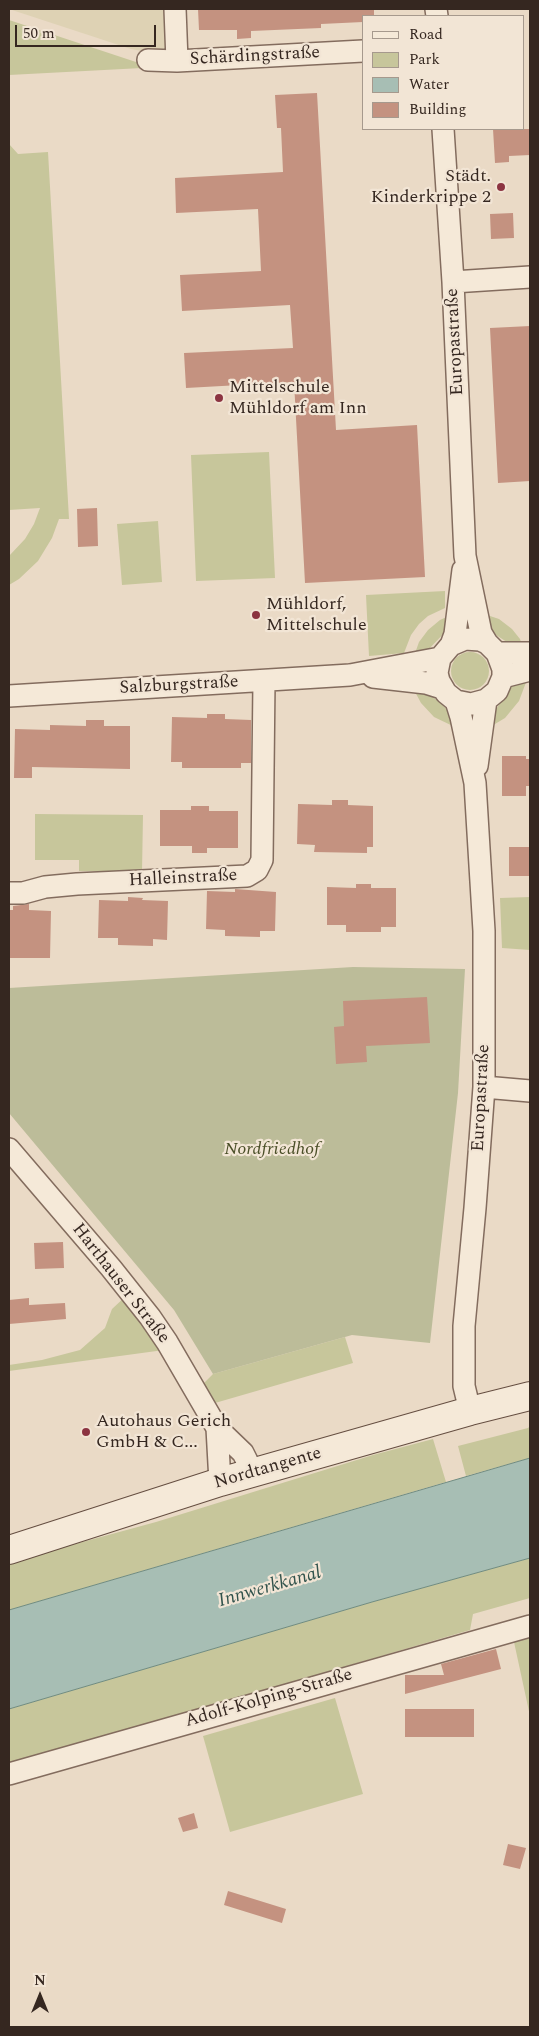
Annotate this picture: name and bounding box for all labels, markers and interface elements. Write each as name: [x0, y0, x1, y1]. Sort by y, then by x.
scale bar: [18, 15, 159, 47]
legend: [362, 15, 524, 130]
text: 50 m: [23, 22, 55, 45]
text: Road: [409, 23, 443, 46]
street label: Schärdingstraße: [189, 43, 321, 71]
text: Park: [409, 48, 440, 71]
text: Water: [409, 73, 449, 96]
text: Building: [409, 98, 466, 121]
place label: Städt. Kinderkrippe 2: [371, 166, 491, 208]
marker: Städt. Kinderkrippe 2: [495, 181, 507, 193]
street label: Europastraße: [442, 288, 470, 396]
place label: Mittelschule Mühldorf am Inn: [229, 377, 367, 419]
marker: Mittelschule Mühldorf am Inn: [213, 392, 225, 404]
place label: Mühldorf, Mittelschule: [266, 594, 367, 636]
marker: Mühldorf, Mittelschule: [250, 609, 262, 621]
street label: Salzburgstraße: [119, 672, 239, 700]
street label: Halleinstraße: [128, 865, 238, 893]
street label: Europastraße: [468, 1044, 496, 1152]
park label: Nordfriedhof: [224, 1139, 320, 1161]
street label: Harthauser Straße: [66, 1220, 174, 1348]
place label: Autohaus Gerich GmbH & C...: [96, 1411, 231, 1454]
marker: Autohaus Gerich GmbH & C...: [80, 1426, 92, 1438]
street label: Nordtangente: [212, 1443, 324, 1495]
water label: Innwerkkanal: [216, 1562, 324, 1614]
street label: Adolf-Kolping-Straße: [183, 1665, 355, 1733]
text: N: [34, 1970, 46, 1991]
north arrow: [15, 1971, 65, 2021]

